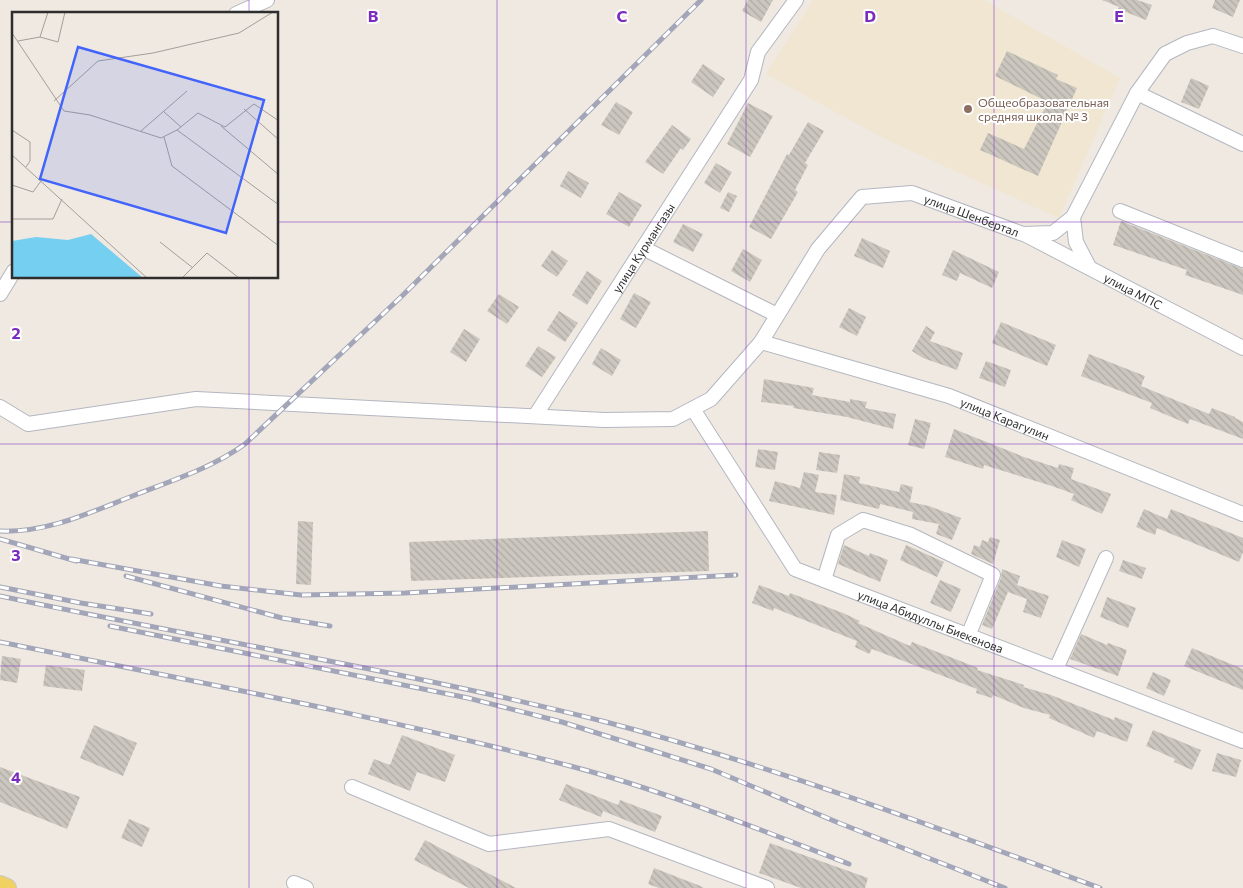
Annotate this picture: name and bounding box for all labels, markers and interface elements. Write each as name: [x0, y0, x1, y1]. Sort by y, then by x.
text: B: [368, 6, 379, 25]
text: C: [617, 6, 628, 25]
text: D: [864, 6, 876, 25]
text: E: [1114, 6, 1124, 25]
inset map: [12, 12, 279, 279]
place label: Общеобразовательная средняя школа № 3: [978, 95, 1109, 123]
marker: Общеобразовательная средняя школа № 3: [962, 103, 974, 115]
street label: улица Шенбертал: [922, 191, 1021, 239]
street label: улица Курмангазы: [609, 200, 677, 295]
street label: улица МПС: [1102, 270, 1165, 312]
text: 2: [11, 323, 21, 342]
street label: улица Карагулин: [959, 394, 1051, 443]
text: 3: [11, 545, 21, 564]
street label: улица Абидуллы Биекенова: [856, 587, 1005, 655]
text: 4: [11, 767, 21, 786]

